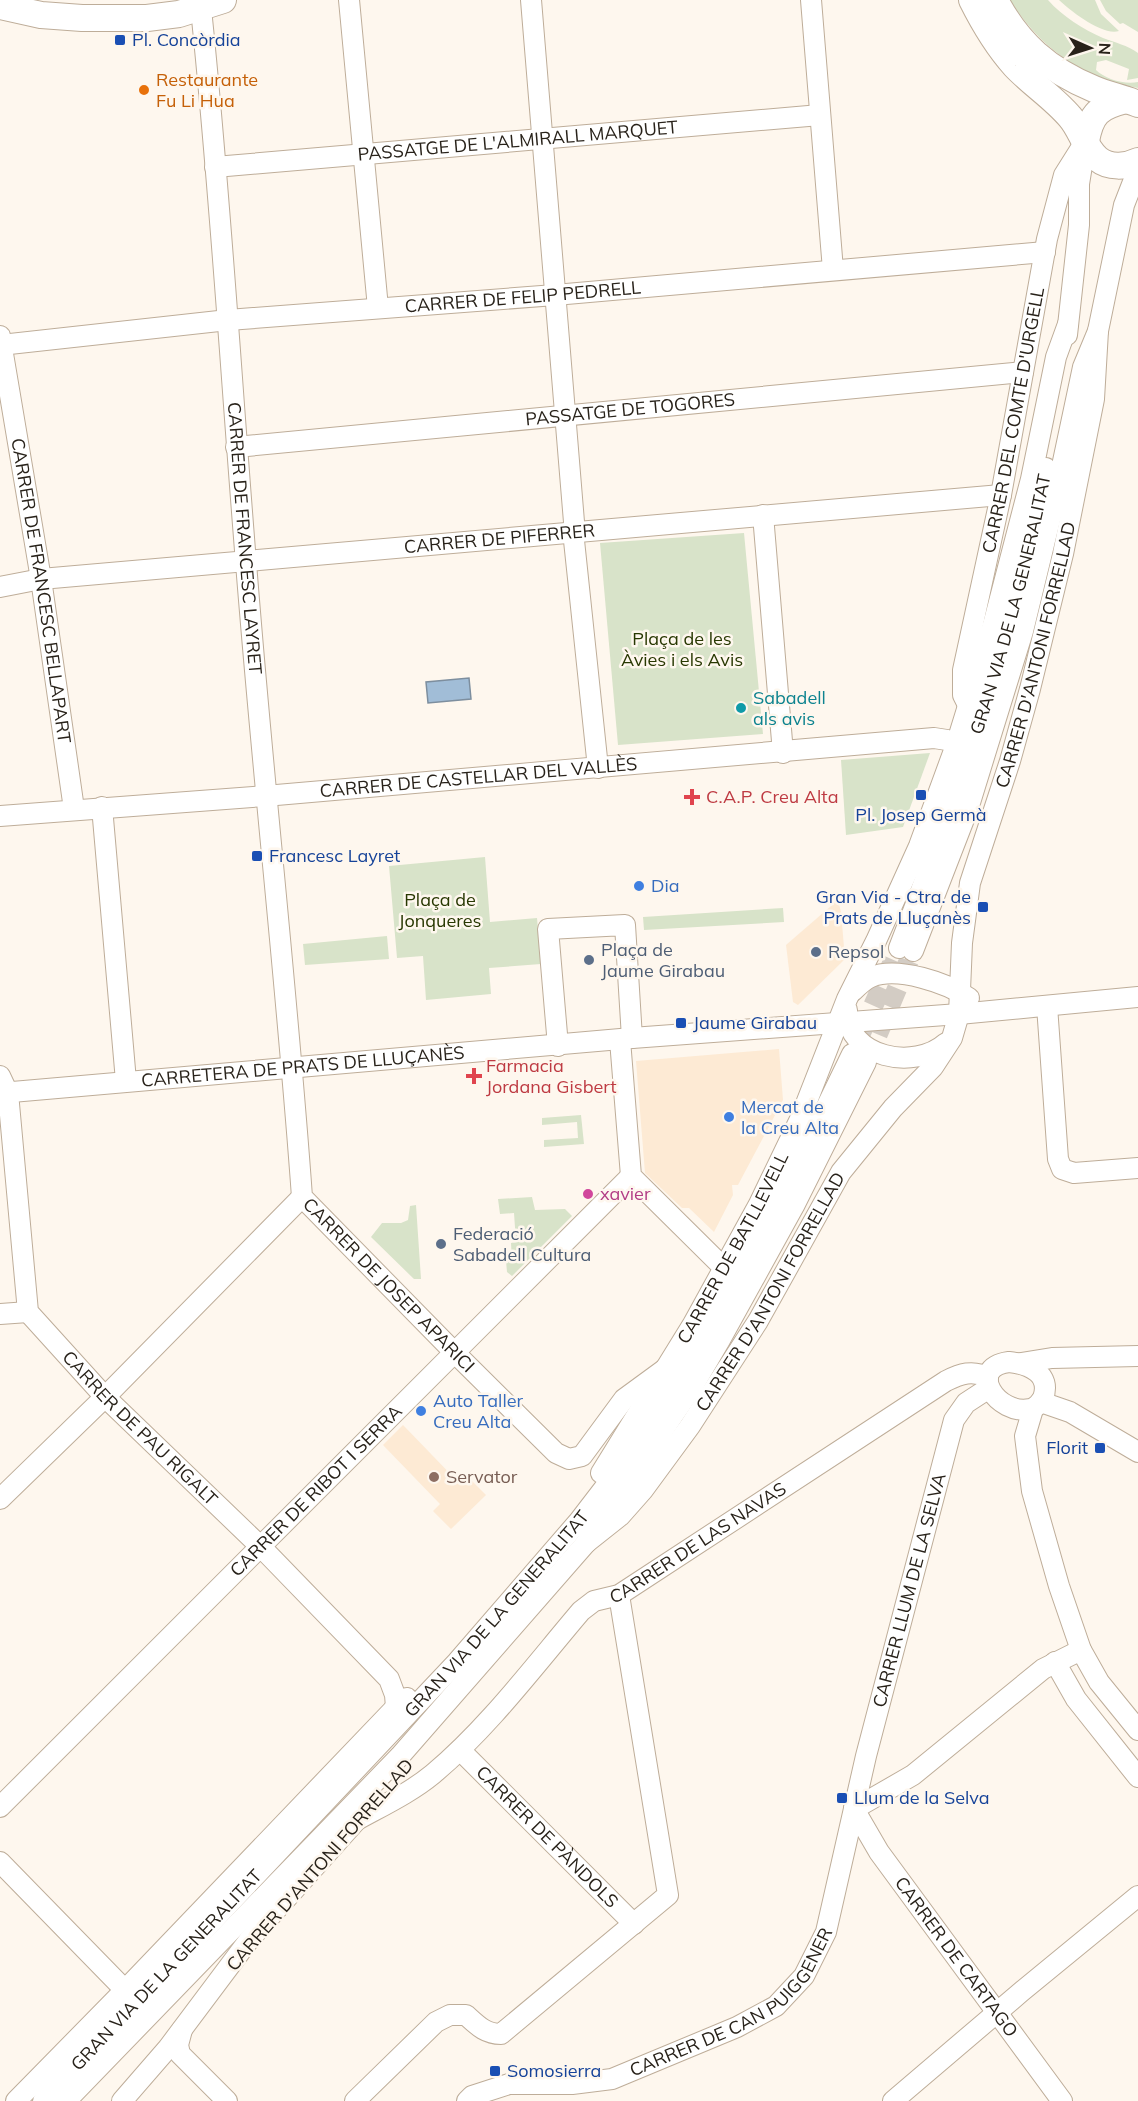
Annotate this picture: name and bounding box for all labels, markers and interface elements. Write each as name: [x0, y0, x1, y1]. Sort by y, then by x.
north arrow: [1060, 18, 1120, 78]
place label: Pl. Concòrdia: [132, 28, 241, 51]
marker: Pl. Concòrdia: [113, 33, 127, 47]
text: N: [1095, 42, 1115, 55]
place label: Restaurante Fu Li Hua: [156, 68, 258, 112]
marker: Restaurante Fu Li Hua: [137, 83, 151, 97]
street label: PASSATGE DE L'ALMIRALL MARQUET: [357, 115, 679, 166]
street label: CARRER DE FELIP PEDRELL: [404, 276, 642, 317]
street label: CARRER DEL COMTE D'URGELL: [977, 285, 1049, 555]
street label: PASSATGE DE TOGORES: [524, 388, 736, 430]
street label: CARRER DE FRANCESC LAYRET: [223, 401, 267, 675]
street label: CARRER DE FRANCESC BELLAPART: [6, 436, 76, 745]
street label: GRAN VIA DE LA GENERALITAT: [965, 472, 1056, 737]
street label: CARRER DE PIFERRER: [403, 519, 596, 558]
street label: CARRER D'ANTONI FORRELLAD: [990, 520, 1080, 791]
park label: Plaça de les Àvies i els Avis: [621, 627, 743, 671]
place label: Sabadell als avis: [753, 686, 826, 730]
marker: Sabadell als avis: [734, 701, 748, 715]
street label: CARRER DE CASTELLAR DEL VALLÈS: [319, 752, 638, 802]
place label: C.A.P. Creu Alta: [706, 785, 838, 808]
marker: C.A.P. Creu Alta: [683, 788, 701, 806]
marker: Pl. Josep Germà: [914, 788, 928, 802]
place label: Pl. Josep Germà: [855, 803, 987, 826]
place label: Francesc Layret: [269, 844, 400, 867]
marker: Francesc Layret: [250, 849, 264, 863]
place label: Dia: [651, 874, 680, 897]
marker: Dia: [632, 879, 646, 893]
place label: Gran Via - Ctra. de Prats de Lluçanès: [816, 885, 971, 929]
park label: Plaça de Jonqueres: [399, 888, 481, 932]
marker: Gran Via - Ctra. de Prats de Lluçanès: [976, 900, 990, 914]
place label: Plaça de Jaume Girabau: [601, 938, 725, 982]
place label: Repsol: [828, 940, 884, 963]
marker: Repsol: [809, 945, 823, 959]
marker: Plaça de Jaume Girabau: [582, 953, 596, 967]
place label: Jaume Girabau: [693, 1011, 817, 1034]
marker: Jaume Girabau: [674, 1016, 688, 1030]
street label: CARRETERA DE PRATS DE LLUÇANÈS: [140, 1041, 465, 1092]
place label: Farmacia Jordana Gisbert: [486, 1054, 617, 1098]
marker: Farmacia Jordana Gisbert: [467, 1069, 481, 1083]
place label: Mercat de la Creu Alta: [741, 1095, 839, 1139]
marker: Mercat de la Creu Alta: [722, 1110, 736, 1124]
street label: CARRER DE BATLLEVELL: [672, 1148, 793, 1348]
street label: CARRER D'ANTONI FORRELLAD: [690, 1168, 850, 1416]
place label: xavier: [600, 1182, 651, 1205]
marker: xavier: [581, 1187, 595, 1201]
street label: CARRER DE JOSEP APARICI: [298, 1193, 480, 1377]
place label: Federació Sabadell Cultura: [453, 1222, 591, 1266]
marker: Federació Sabadell Cultura: [434, 1237, 448, 1251]
street label: CARRER DE PAU RIGALT: [58, 1346, 223, 1510]
place label: Auto Taller Creu Alta: [433, 1389, 523, 1433]
street label: CARRER DE RIBOT I SERRA: [225, 1400, 407, 1581]
marker: Auto Taller Creu Alta: [414, 1404, 428, 1418]
place label: Florit: [1046, 1436, 1088, 1459]
marker: Florit: [1093, 1441, 1107, 1455]
place label: Servator: [446, 1465, 518, 1488]
marker: Servator: [427, 1470, 441, 1484]
street label: CARRER LLUM DE LA SELVA: [867, 1471, 951, 1710]
street label: CARRER DE LAS NAVAS: [607, 1477, 790, 1608]
street label: GRAN VIA DE LA GENERALITAT: [399, 1505, 594, 1722]
street label: CARRER D'ANTONI FORRELLAD: [221, 1754, 418, 1976]
street label: CARRER DE PÀNDOLS: [471, 1761, 623, 1913]
place label: Llum de la Selva: [854, 1786, 990, 1809]
marker: Llum de la Selva: [835, 1791, 849, 1805]
street label: GRAN VIA DE LA GENERALITAT: [66, 1864, 267, 2075]
street label: CARRER DE CARTAGO: [890, 1872, 1023, 2041]
street label: CARRER DE CAN PUIGGENER: [626, 1924, 837, 2081]
place label: Somosierra: [507, 2059, 601, 2082]
marker: Somosierra: [488, 2064, 502, 2078]

